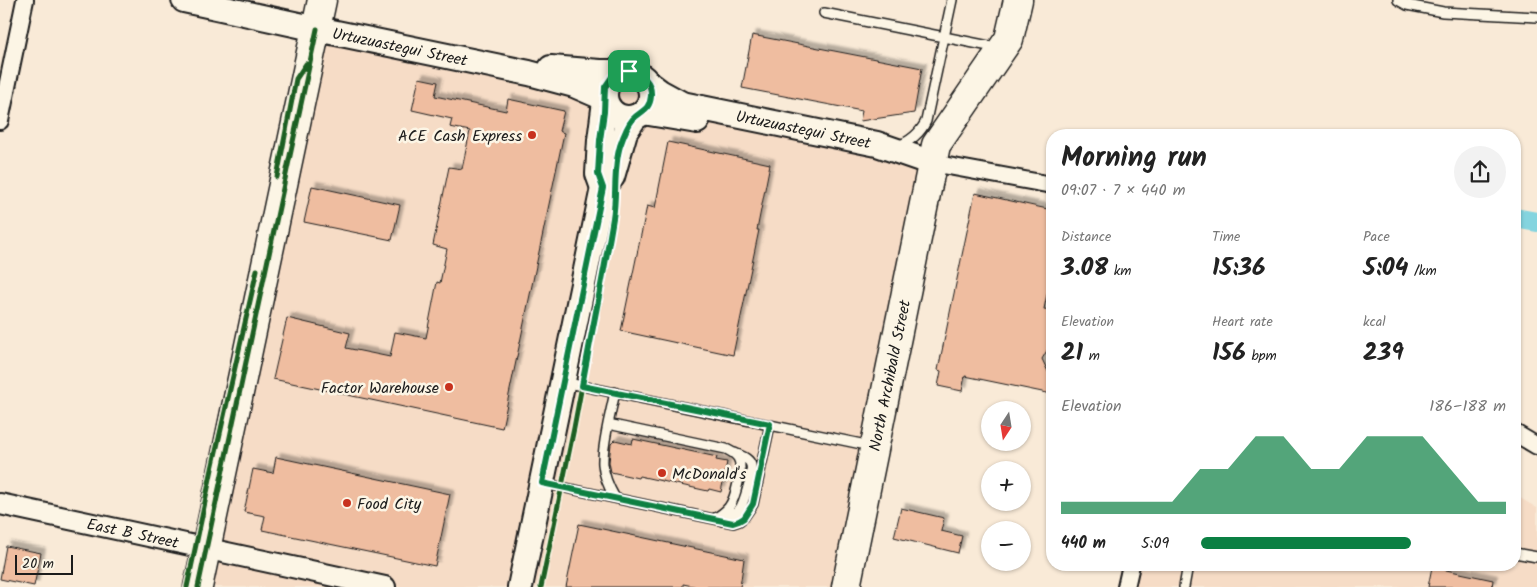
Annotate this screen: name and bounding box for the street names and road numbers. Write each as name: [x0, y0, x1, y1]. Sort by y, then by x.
street label: Urtuzuastegui Street: [330, 22, 470, 74]
street label: Urtuzuastegui Street: [733, 104, 874, 157]
street label: North Archibald Street: [863, 297, 918, 454]
street label: East B Street: [84, 512, 182, 556]

